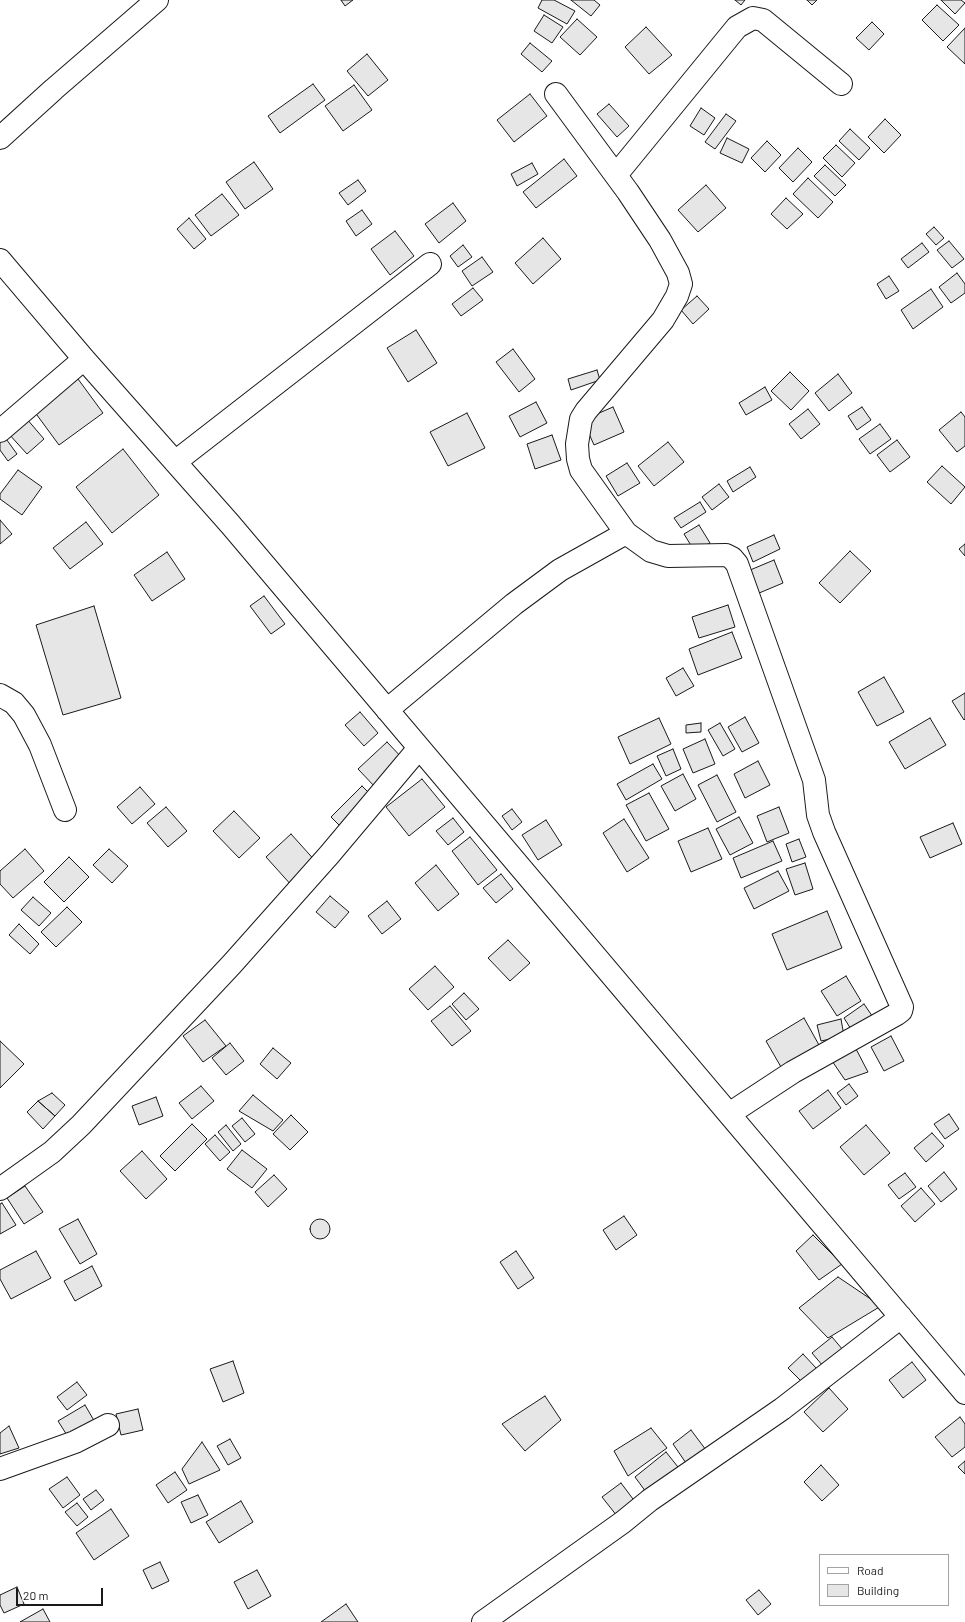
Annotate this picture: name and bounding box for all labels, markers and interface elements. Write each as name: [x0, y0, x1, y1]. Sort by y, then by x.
legend: [819, 1554, 949, 1606]
text: Road: [857, 1563, 884, 1577]
scale bar: [18, 1580, 105, 1606]
text: Building: [857, 1583, 899, 1597]
text: 20 m: [23, 1588, 49, 1602]

